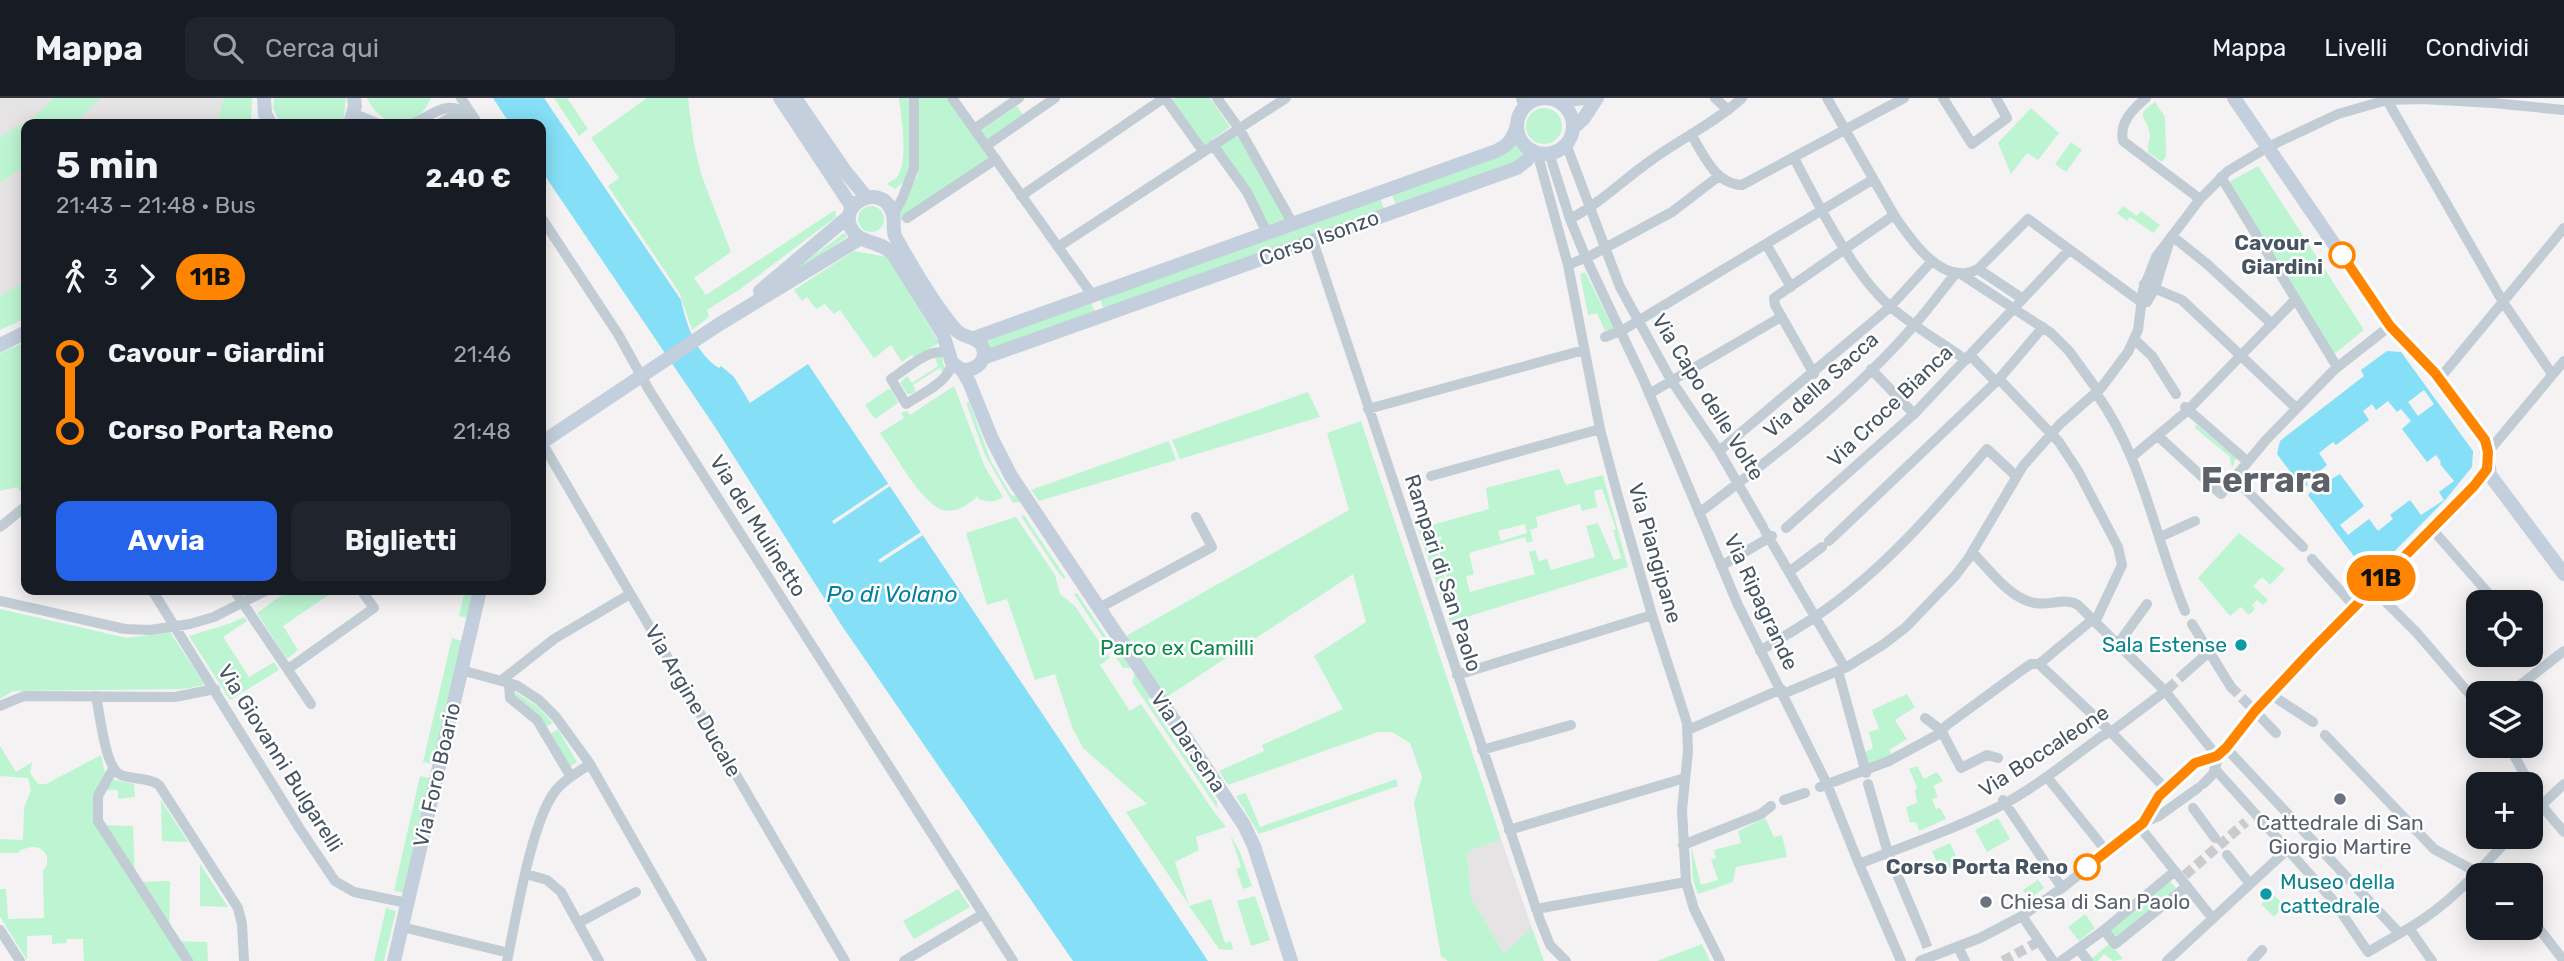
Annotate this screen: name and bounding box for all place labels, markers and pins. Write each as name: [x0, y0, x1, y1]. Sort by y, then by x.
place label: Cavour - Giardini: [2234, 230, 2323, 279]
marker: Cavour - Giardini: [2329, 242, 2355, 268]
place label: Sala Estense: [2102, 632, 2227, 657]
marker: Sala Estense: [2233, 637, 2249, 653]
marker: Cattedrale di San Giorgio Martire: [2332, 791, 2348, 807]
place label: Cattedrale di San Giorgio Martire: [2256, 810, 2424, 859]
place label: Corso Porta Reno: [1886, 854, 2068, 879]
marker: Corso Porta Reno: [2074, 854, 2100, 880]
place label: Museo della cattedrale: [2280, 869, 2395, 918]
marker: Museo della cattedrale: [2258, 886, 2274, 902]
place label: Chiesa di San Paolo: [2000, 889, 2190, 914]
marker: Chiesa di San Paolo: [1978, 894, 1994, 910]

